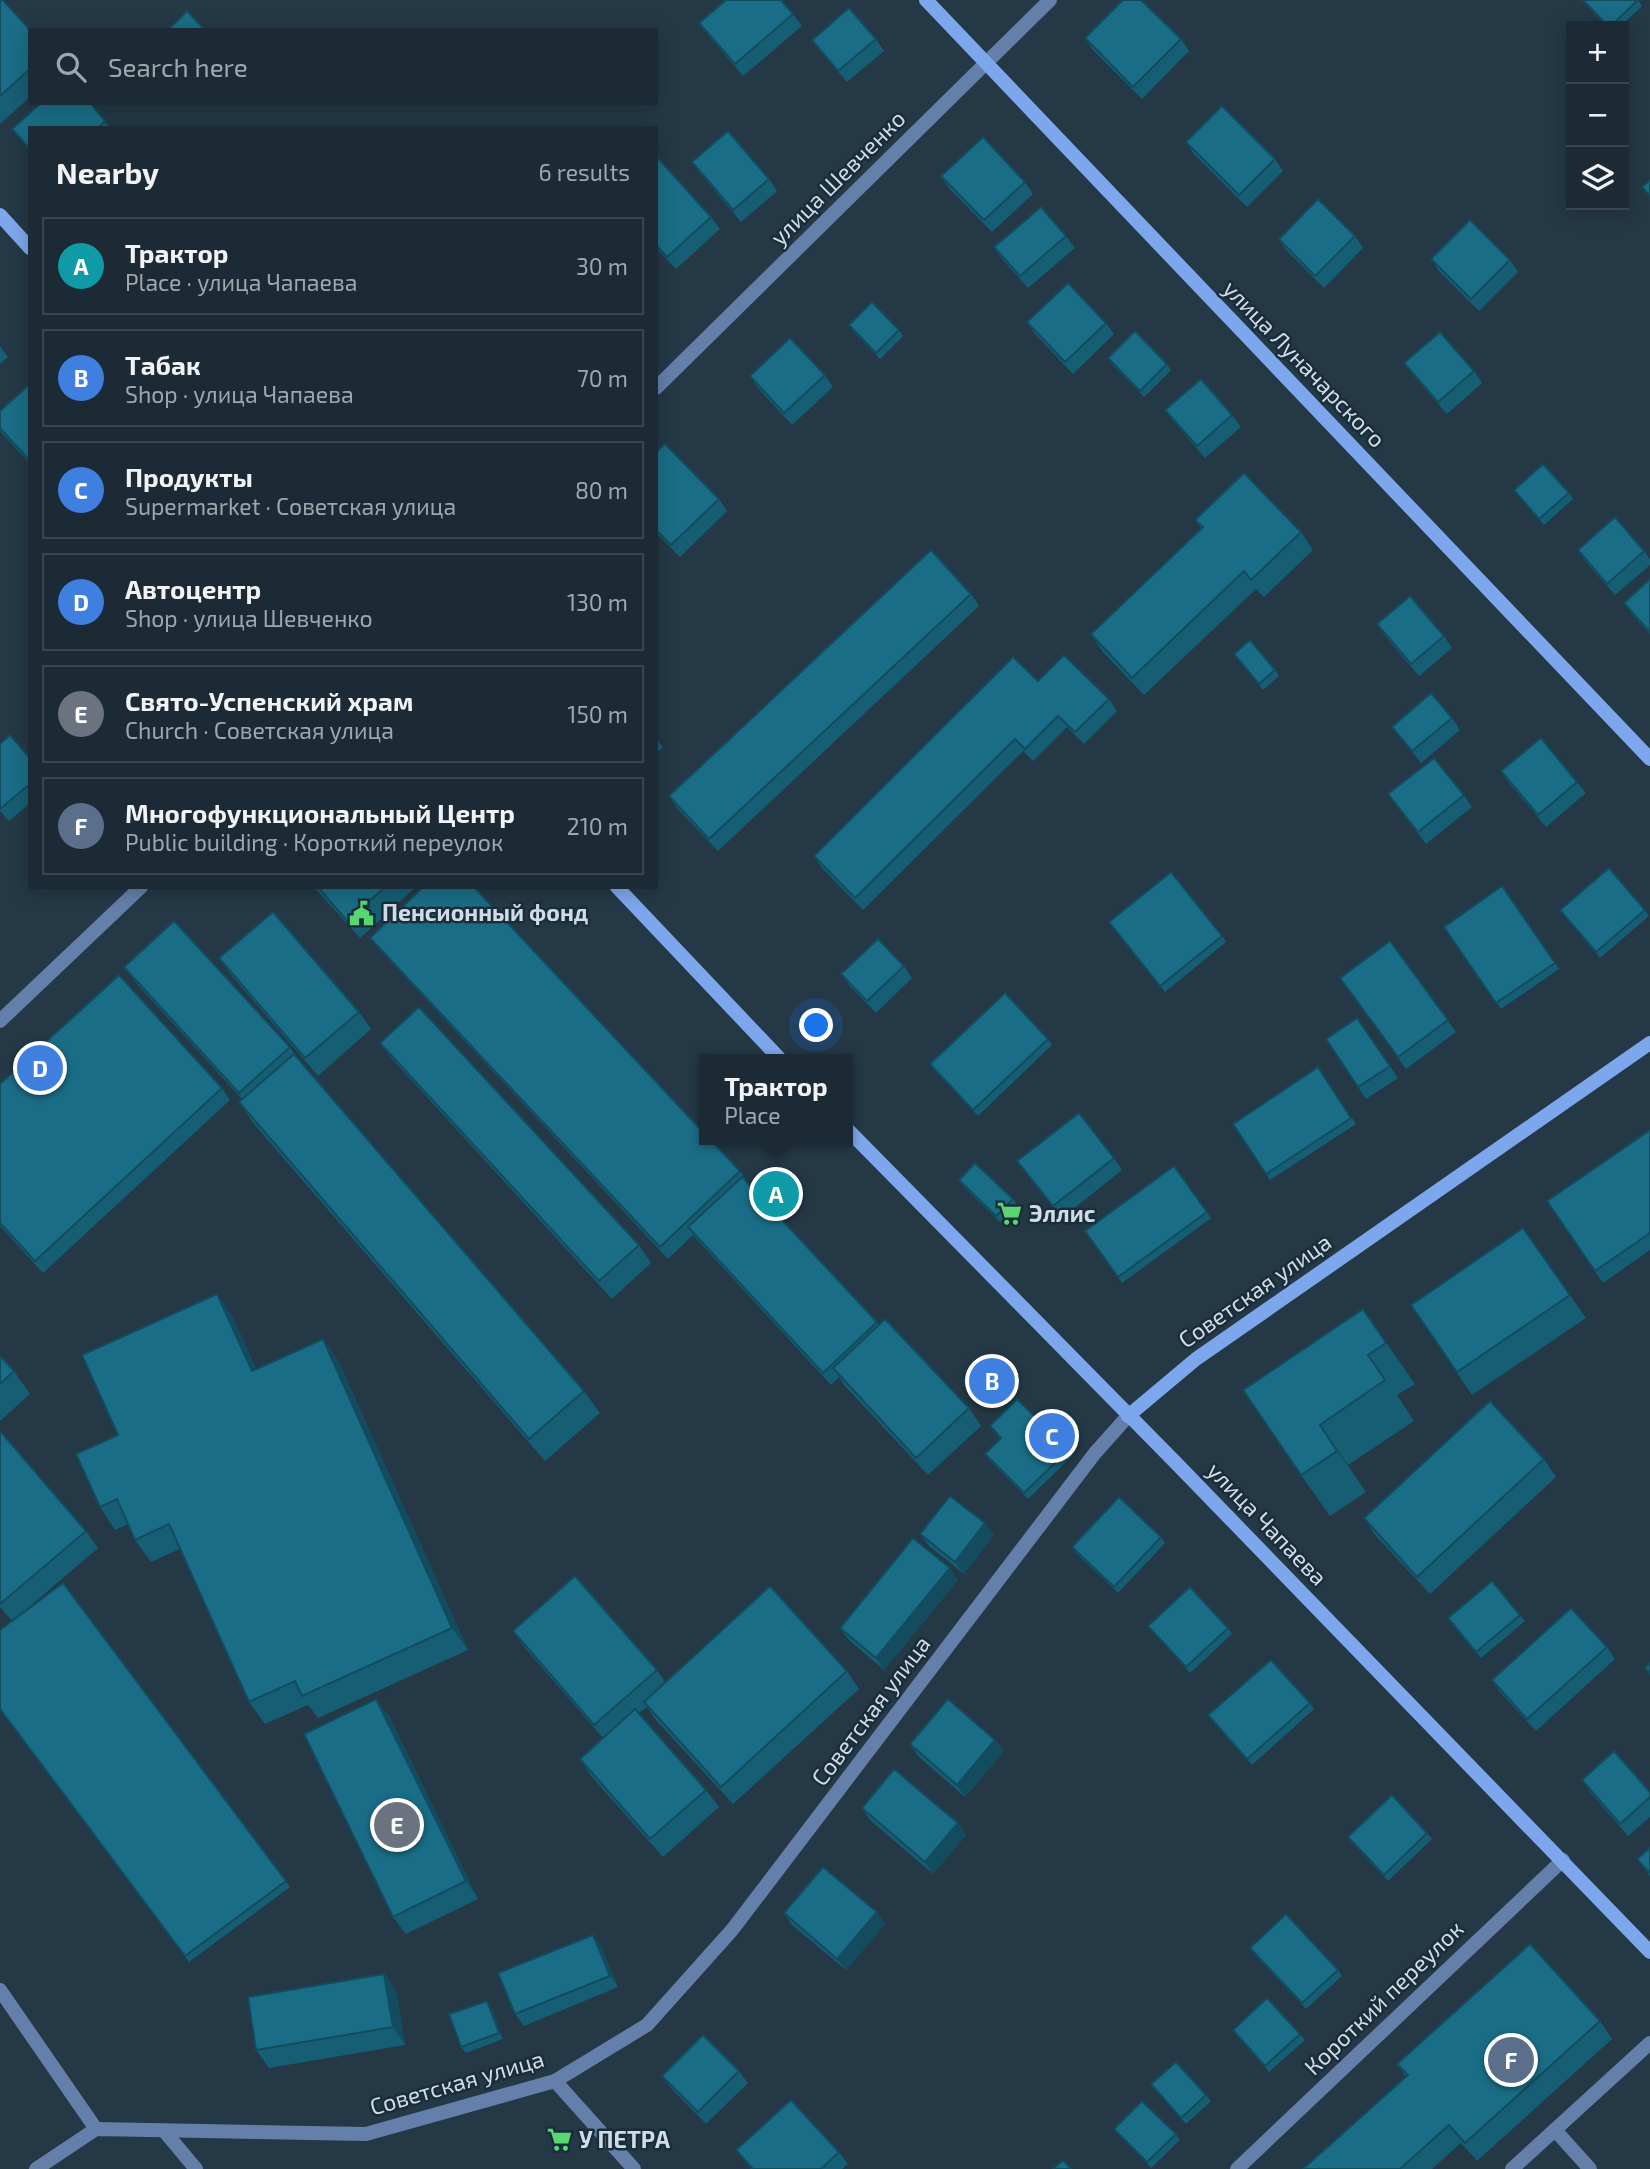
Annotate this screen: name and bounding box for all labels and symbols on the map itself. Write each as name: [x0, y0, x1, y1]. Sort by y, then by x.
street label: улица Шевченко: [764, 104, 911, 251]
street label: улица Луначарского: [1217, 274, 1392, 453]
place label: Пенсионный фонд: [382, 898, 588, 926]
public building icon: Пенсионный фонд: [348, 899, 376, 927]
your location: [799, 1008, 833, 1042]
pin: D: [17, 1042, 63, 1094]
pin: A: [753, 1168, 799, 1220]
place label: Эллис: [1029, 1199, 1096, 1227]
supermarket icon: Эллис: [995, 1200, 1023, 1228]
street label: Советская улица: [1173, 1227, 1337, 1354]
pin: B: [969, 1355, 1015, 1407]
pin: C: [1029, 1410, 1075, 1462]
street label: улица Чапаева: [1201, 1456, 1333, 1591]
street label: Советская улица: [805, 1630, 936, 1791]
pin: E: [374, 1799, 420, 1851]
street label: Короткий переулок: [1298, 1914, 1469, 2081]
pin: F: [1488, 2034, 1534, 2086]
street label: Советская улица: [366, 2044, 547, 2121]
place label: У ПЕТРА: [579, 2125, 670, 2153]
supermarket icon: У ПЕТРА: [545, 2126, 573, 2154]

